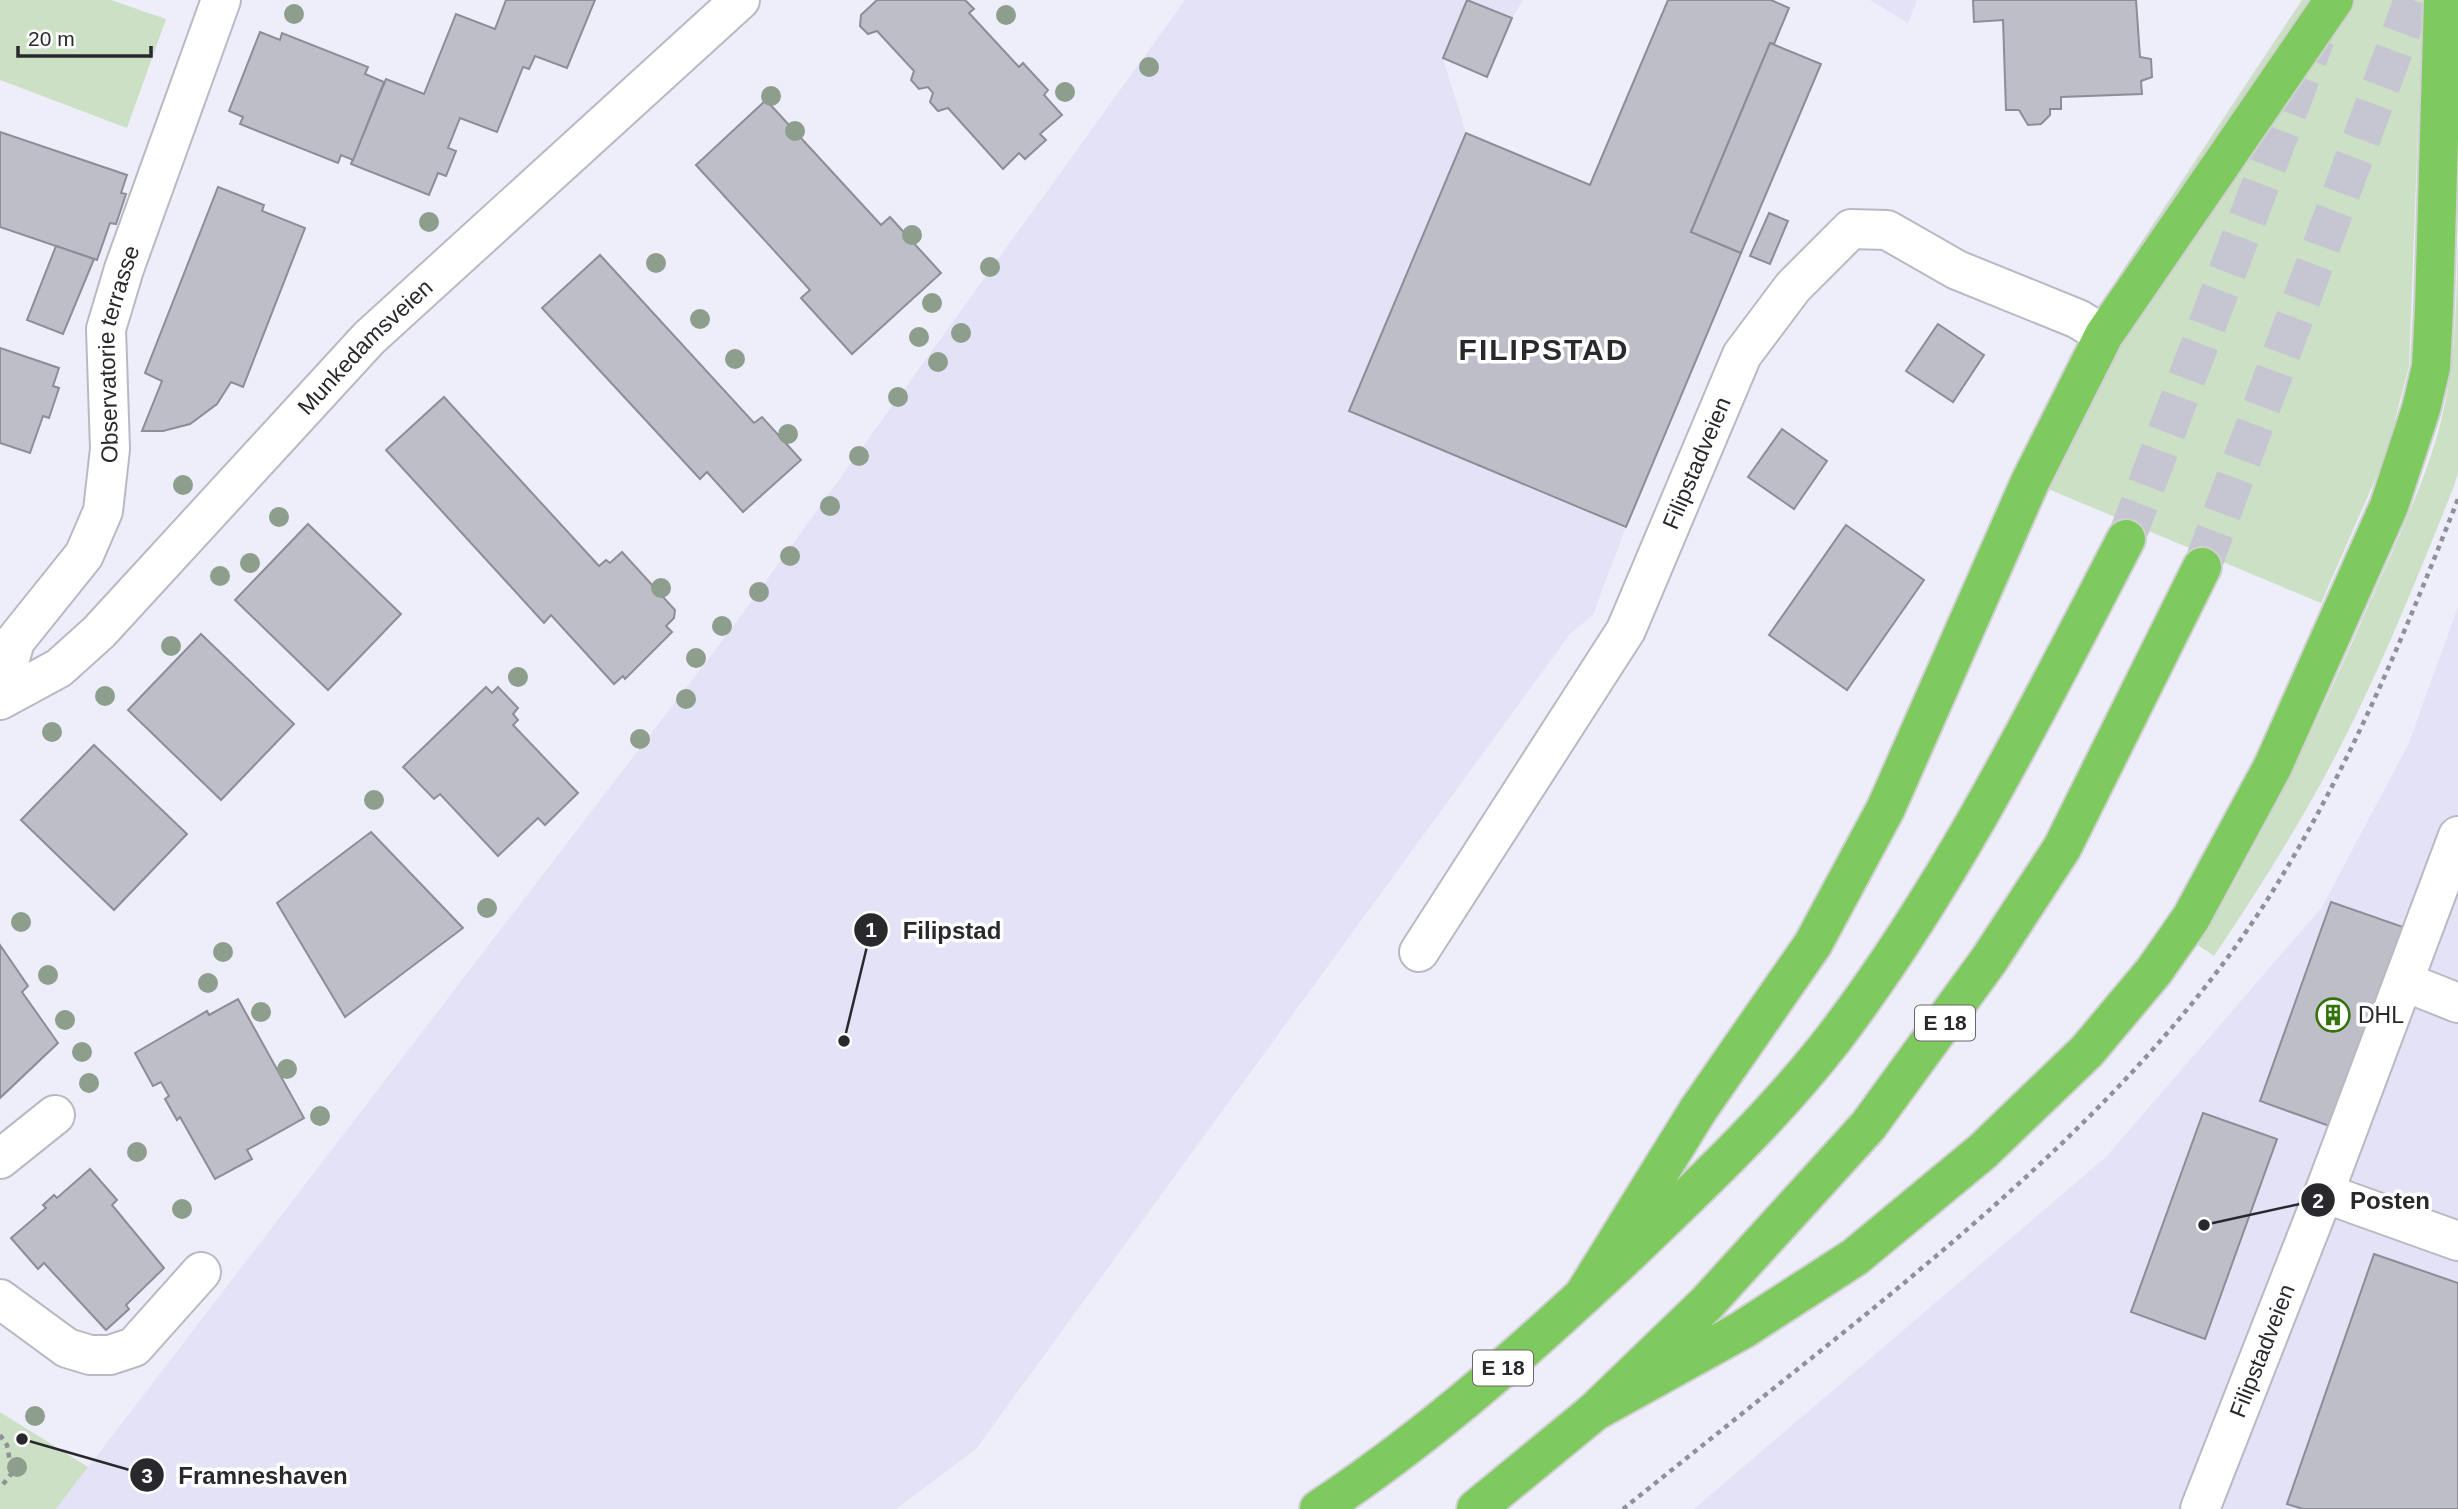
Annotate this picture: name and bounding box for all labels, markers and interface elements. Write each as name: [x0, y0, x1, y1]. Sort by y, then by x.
scale bar: [18, 14, 150, 58]
text: 20 m: [28, 27, 75, 50]
street label: Observatorie terrasse: [93, 242, 144, 465]
street label: Munkedamsveien: [292, 274, 438, 420]
district label: FILIPSTAD: [1459, 333, 1629, 366]
street label: Filipstadveien: [1657, 393, 1736, 533]
callout: Filipstad: [854, 908, 1016, 953]
text: Filipstad: [903, 917, 1001, 944]
text: 1: [865, 918, 877, 941]
building icon: DHL: [2314, 996, 2352, 1034]
place label: DHL: [2358, 1002, 2404, 1028]
road number: E 18: [1915, 1006, 1975, 1040]
callout: Posten: [2301, 1178, 2444, 1223]
text: Posten: [2350, 1187, 2430, 1214]
text: 2: [2312, 1189, 2324, 1212]
street label: Filipstadveien: [2224, 1280, 2300, 1421]
road number: E 18: [1473, 1350, 1533, 1386]
callout: Framneshaven: [129, 1453, 362, 1498]
text: Framneshaven: [178, 1462, 348, 1489]
text: 3: [141, 1464, 153, 1487]

